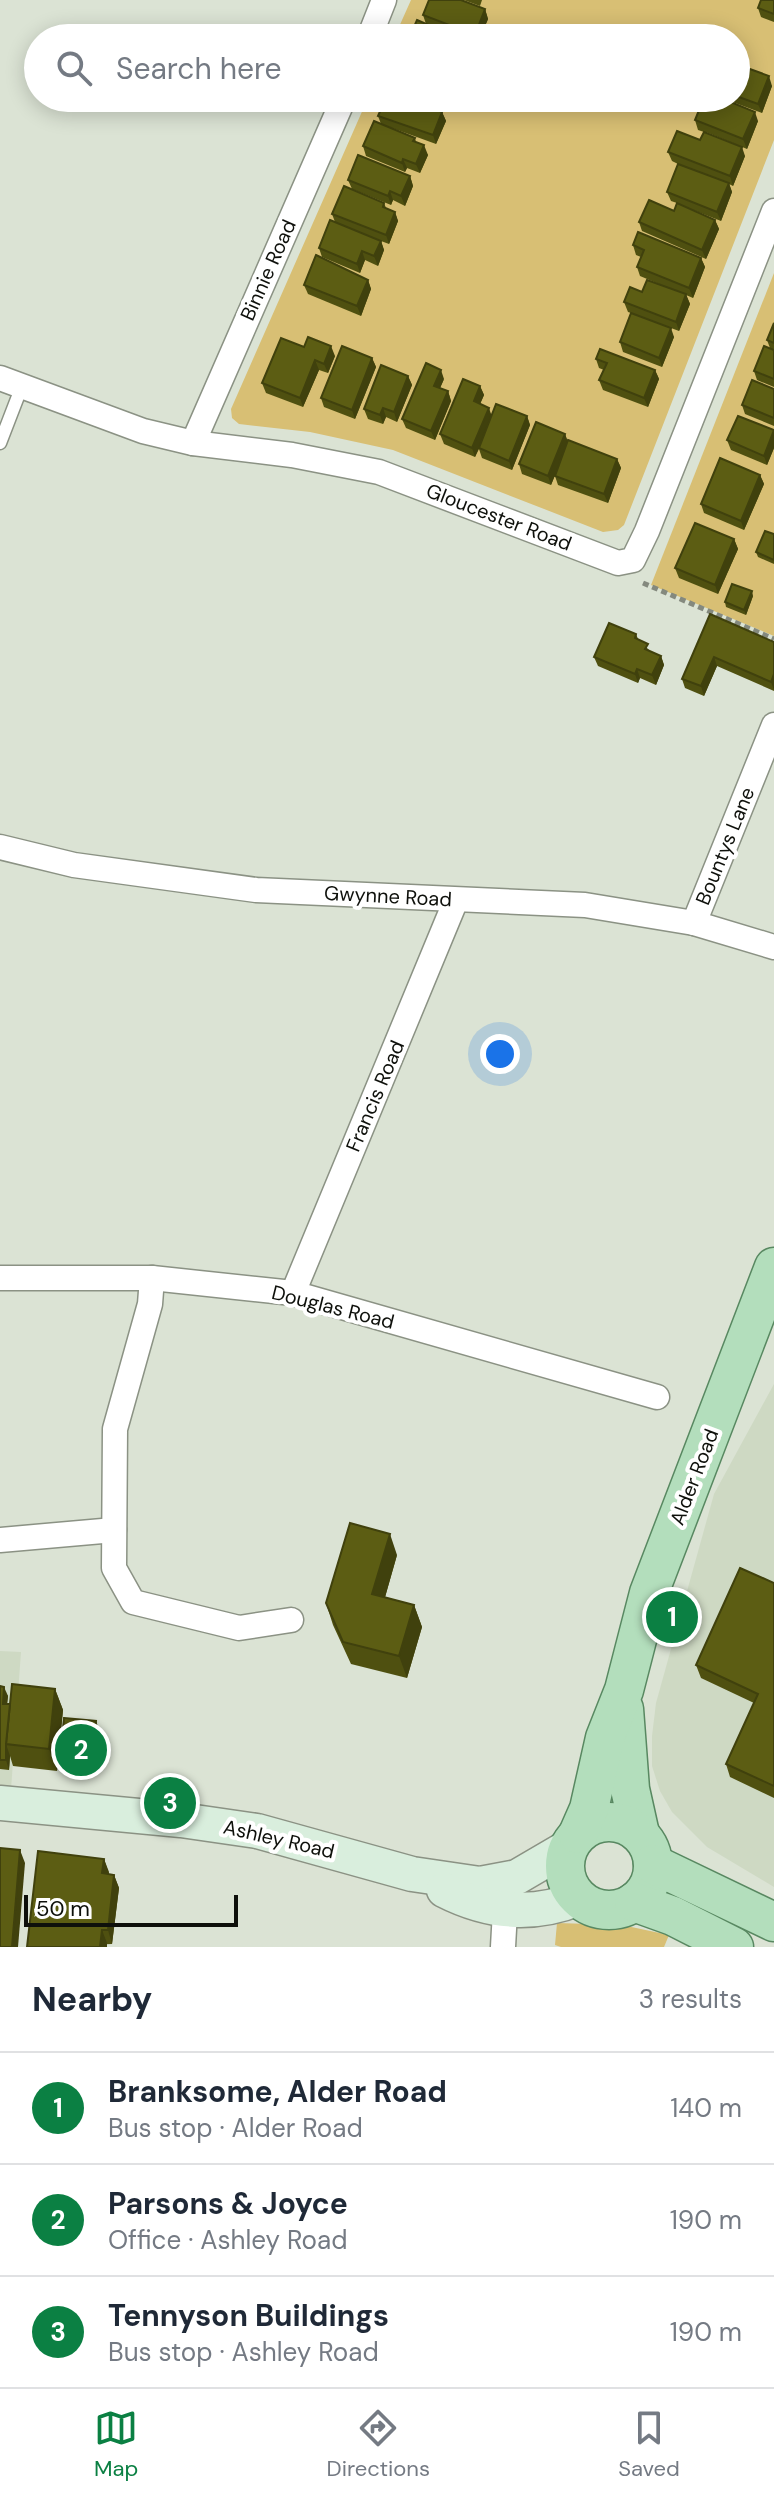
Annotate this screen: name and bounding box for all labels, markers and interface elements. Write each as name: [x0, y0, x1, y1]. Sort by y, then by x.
search box: [24, 24, 750, 112]
icon: search: [52, 46, 96, 90]
text: Search here: [116, 49, 282, 88]
street label: Binnie Road: [234, 215, 302, 325]
street label: Gloucester Road: [423, 477, 575, 557]
street label: Bountys Lane: [690, 783, 760, 909]
street label: Gwynne Road: [324, 880, 452, 912]
your location: [480, 1034, 520, 1074]
street label: Francis Road: [340, 1036, 410, 1156]
street label: Douglas Road: [269, 1279, 397, 1335]
street label: Alder Road: [664, 1425, 724, 1529]
pin: 1: [646, 1587, 698, 1647]
pin: 2: [55, 1720, 107, 1780]
pin: 3: [144, 1773, 196, 1833]
street label: Ashley Road: [221, 1814, 337, 1864]
scale bar: [24, 1891, 238, 1927]
text: 50 m: [36, 1894, 90, 1923]
text: Nearby: [32, 1977, 152, 2022]
text: 3 results: [639, 1982, 742, 2016]
text: Branksome, Alder Road: [108, 2072, 447, 2111]
text: 1: [53, 2091, 63, 2125]
text: 140 m: [670, 2091, 742, 2125]
text: Bus stop · Alder Road: [108, 2111, 363, 2145]
text: Parsons & Joyce: [108, 2184, 348, 2223]
text: 2: [50, 2203, 66, 2237]
text: 190 m: [670, 2203, 742, 2237]
text: Office · Ashley Road: [108, 2223, 347, 2257]
text: Tennyson Buildings: [108, 2296, 389, 2335]
text: 3: [50, 2315, 66, 2349]
text: 190 m: [670, 2315, 742, 2349]
text: Bus stop · Ashley Road: [108, 2335, 379, 2369]
tab: Map: [94, 2406, 138, 2483]
tab: Directions: [327, 2406, 430, 2483]
tab: Saved: [618, 2406, 680, 2483]

